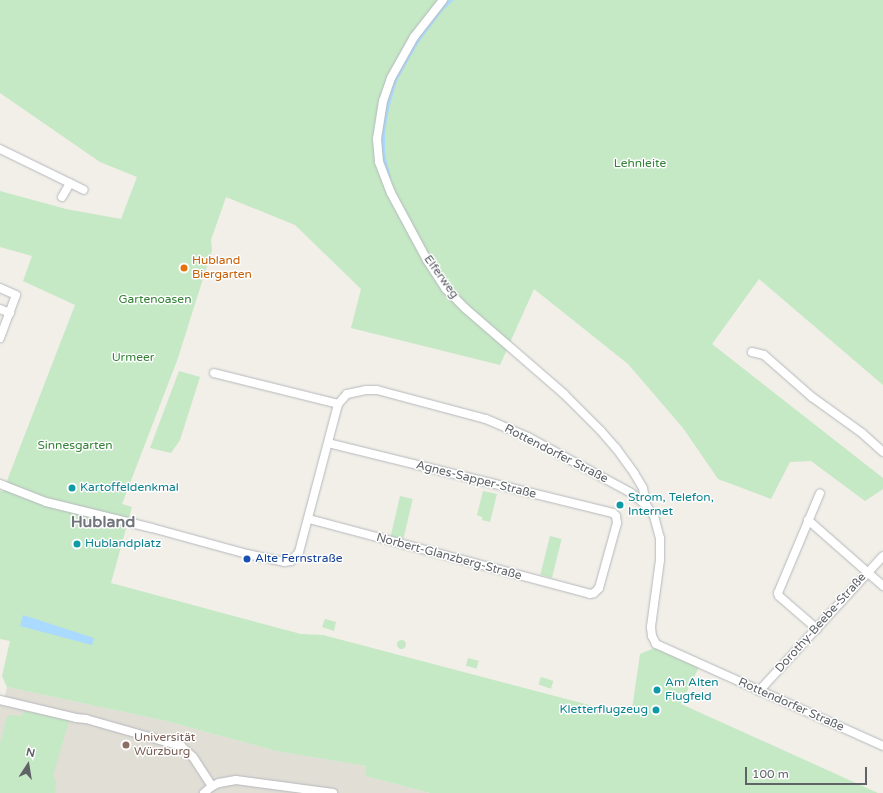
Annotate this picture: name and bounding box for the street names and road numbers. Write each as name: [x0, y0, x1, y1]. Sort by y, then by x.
street label: Elferweg: [420, 253, 462, 301]
street label: Rottendorfer Straße: [502, 422, 610, 486]
street label: Agnes-Sapper-Straße: [414, 458, 538, 502]
street label: Norbert-Glanzberg-Straße: [375, 531, 523, 583]
street label: Dorothy-Beebe-Straße: [773, 570, 869, 676]
street label: Rottendorfer Straße: [736, 675, 846, 735]

